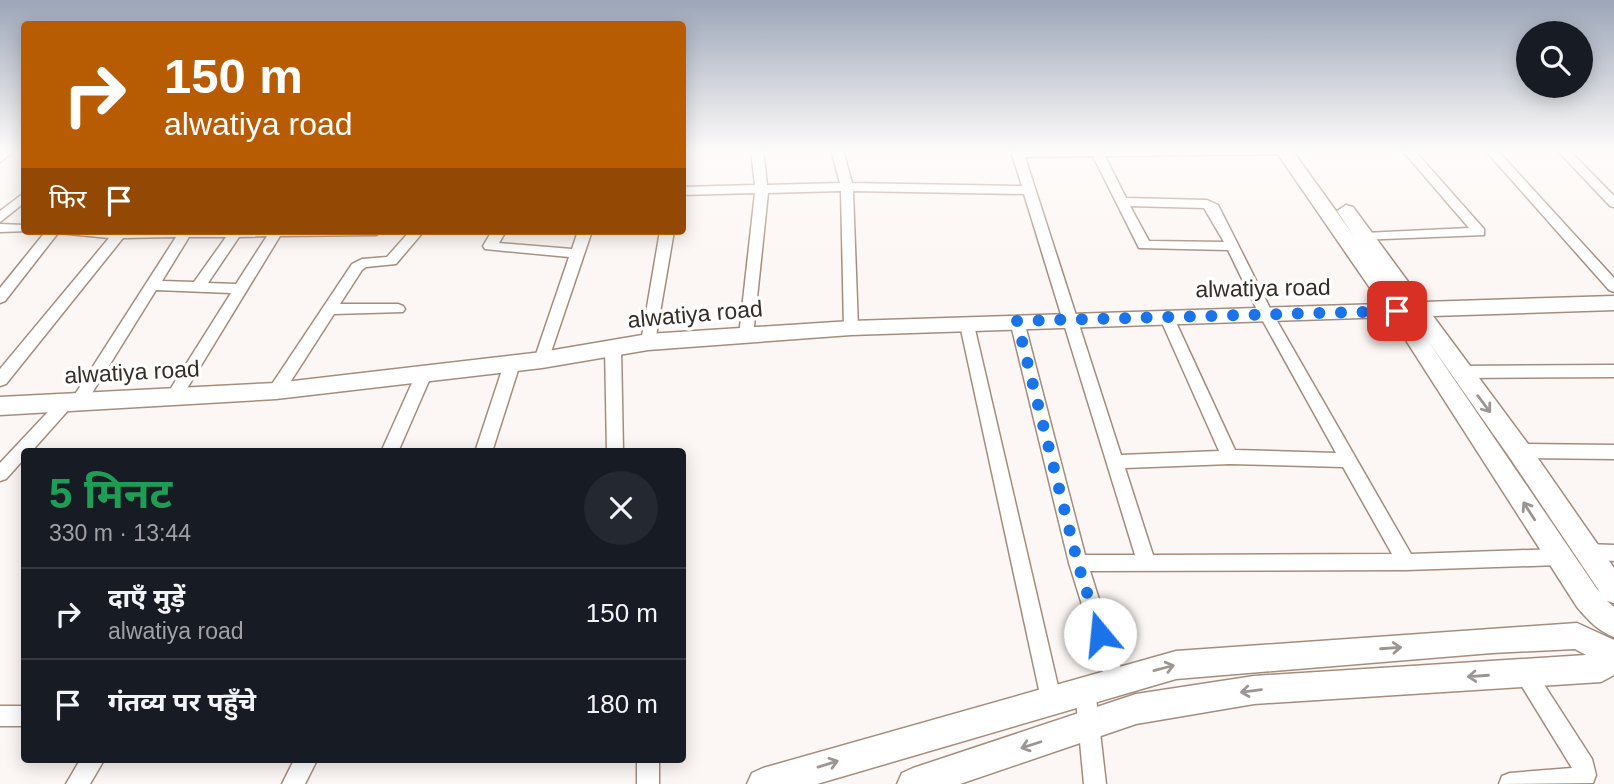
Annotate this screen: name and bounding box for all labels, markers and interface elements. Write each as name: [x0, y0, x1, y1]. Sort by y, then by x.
map controls: [1516, 21, 1593, 98]
button: search: [1516, 21, 1593, 98]
icon: right: [49, 49, 140, 140]
text: 150 m: [164, 49, 303, 103]
text: alwatiya road: [164, 106, 353, 142]
icon: arrive: [100, 182, 138, 220]
text: फिर: [49, 184, 86, 214]
street label: alwatiya road: [1195, 274, 1331, 302]
pin: [1367, 281, 1427, 341]
icon: arrive: [1378, 292, 1416, 330]
street label: alwatiya road: [626, 295, 764, 333]
street label: alwatiya road: [64, 355, 200, 389]
one-way arrow: [1477, 394, 1491, 413]
text: 5 मिनट: [49, 470, 172, 517]
button: close: [584, 471, 658, 545]
one-way arrow: [1522, 502, 1536, 522]
text: 330 m · 13:44: [49, 520, 191, 546]
text: दाएँ मुड़ें: [108, 583, 185, 613]
icon: right: [49, 595, 87, 633]
position arrow: [1063, 597, 1137, 671]
text: 150 m: [586, 598, 658, 628]
text: alwatiya road: [108, 618, 244, 644]
one-way arrow: [1379, 641, 1402, 654]
one-way arrow: [1153, 661, 1175, 674]
one-way arrow: [1467, 670, 1490, 683]
one-way arrow: [1240, 684, 1263, 697]
icon: arrive: [49, 686, 87, 724]
text: गंतव्य पर पहुँचे: [108, 687, 256, 717]
text: 180 m: [586, 689, 658, 719]
one-way arrow: [1020, 739, 1042, 752]
one-way arrow: [817, 756, 839, 769]

